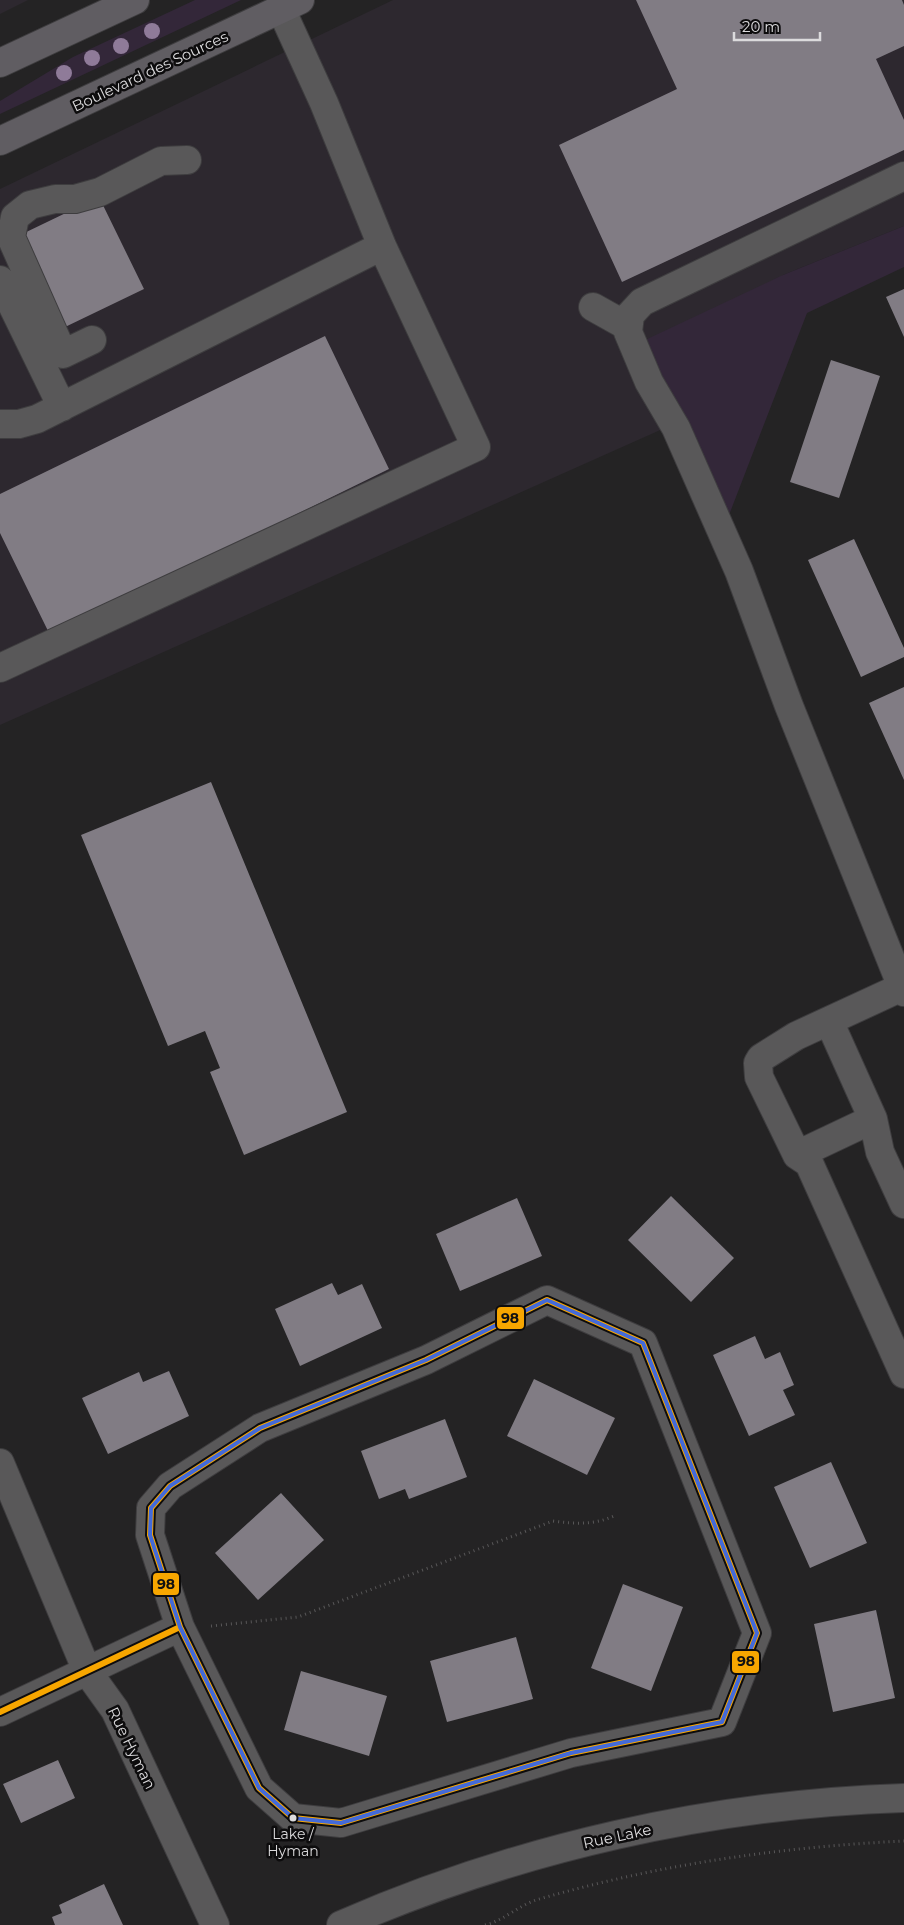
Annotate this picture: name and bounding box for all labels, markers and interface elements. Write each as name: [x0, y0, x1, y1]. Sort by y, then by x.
scale bar: [734, 10, 820, 42]
text: 20 m: [742, 17, 780, 36]
street label: Boulevard des Sources: [69, 26, 231, 116]
line badge: 98: [496, 1306, 525, 1330]
text: 98: [501, 1309, 519, 1327]
line badge: 98: [152, 1572, 180, 1596]
text: 98: [157, 1575, 175, 1593]
line badge: 98: [731, 1650, 760, 1674]
text: 98: [737, 1652, 755, 1670]
street label: Rue Hyman: [104, 1704, 160, 1792]
marker: Lake / Hyman: [288, 1813, 298, 1823]
street label: Rue Lake: [581, 1820, 653, 1852]
place label: Lake / Hyman: [267, 1825, 319, 1860]

